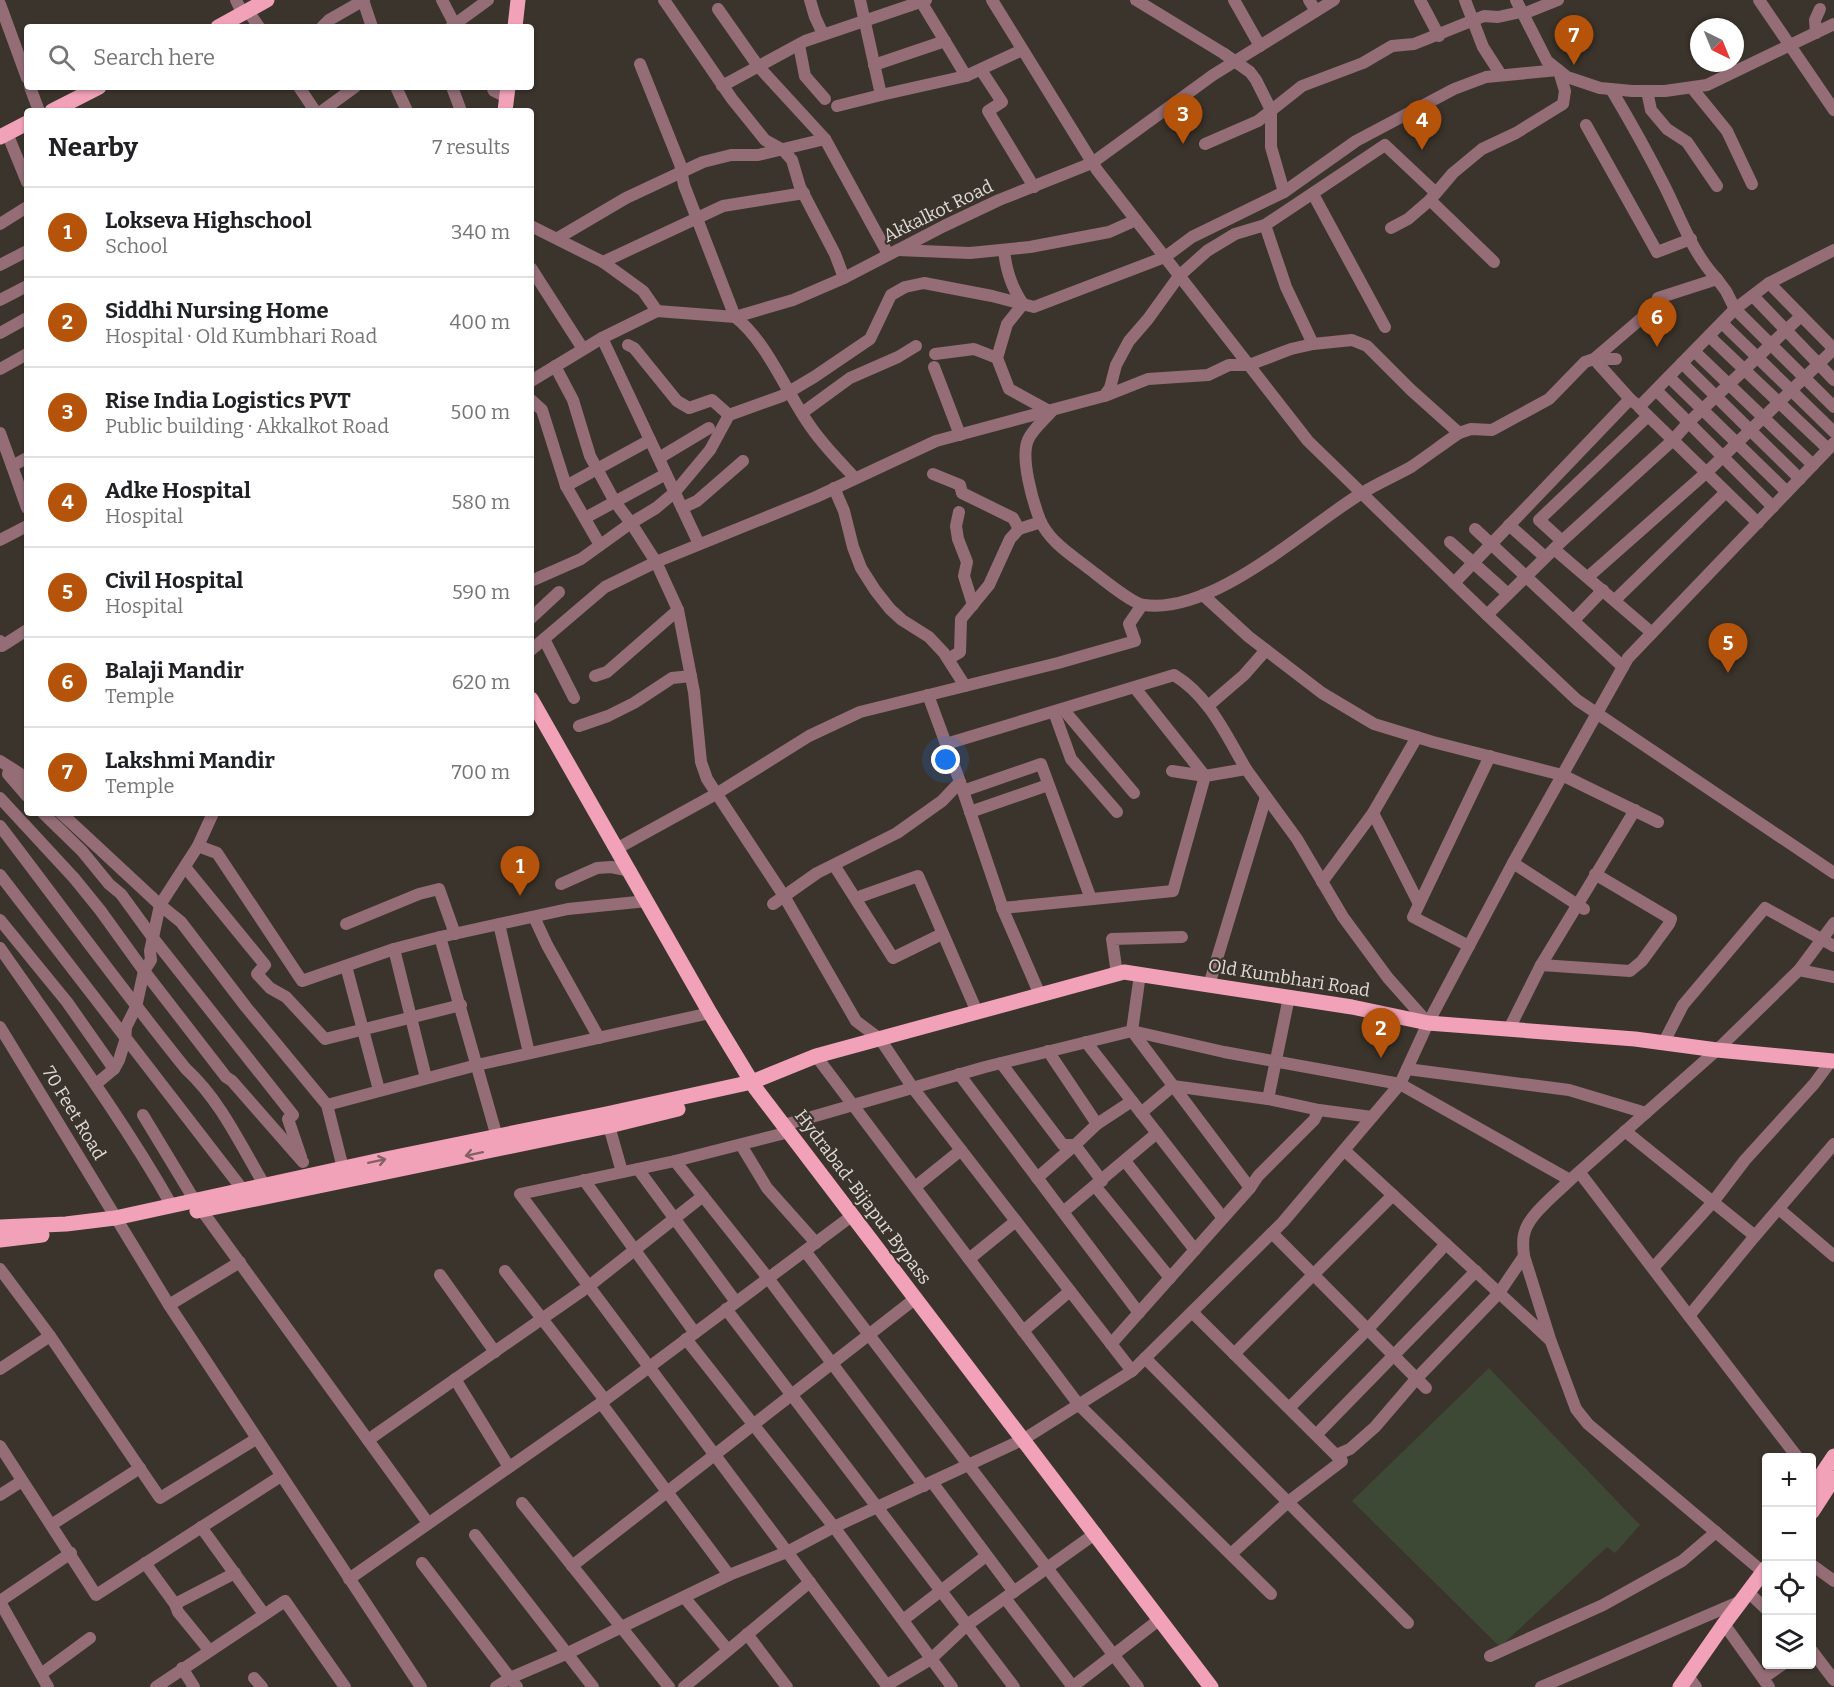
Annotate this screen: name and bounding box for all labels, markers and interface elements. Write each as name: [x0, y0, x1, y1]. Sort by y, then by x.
pin: 7: [1554, 16, 1594, 65]
north arrow: [1690, 18, 1744, 72]
search box: [24, 24, 534, 90]
icon: search: [45, 41, 78, 74]
text: Search here: [93, 44, 215, 71]
pin: 3: [1164, 94, 1202, 144]
pin: 4: [1402, 100, 1442, 150]
text: Nearby: [48, 132, 138, 163]
text: 7 results: [432, 135, 510, 159]
street label: Akkalkot Road: [879, 175, 997, 247]
text: Lokseva Highschool: [105, 207, 312, 234]
text: 1: [63, 220, 72, 244]
text: 340 m: [451, 220, 510, 244]
text: School: [105, 234, 168, 258]
text: Siddhi Nursing Home: [105, 297, 329, 324]
pin: 6: [1638, 298, 1676, 347]
text: 2: [62, 310, 73, 334]
text: 400 m: [450, 310, 510, 334]
text: Hospital · Old Kumbhari Road: [105, 324, 377, 348]
text: Rise India Logistics PVT: [105, 387, 351, 414]
text: 3: [62, 400, 73, 424]
text: 500 m: [451, 400, 510, 424]
text: Public building · Akkalkot Road: [105, 414, 389, 438]
text: Adke Hospital: [105, 477, 251, 504]
text: 4: [61, 490, 74, 514]
text: 580 m: [451, 490, 510, 514]
text: Hospital: [105, 504, 183, 528]
text: Civil Hospital: [105, 567, 243, 594]
text: 5: [62, 580, 73, 604]
text: 590 m: [452, 580, 510, 604]
text: Hospital: [105, 594, 183, 618]
pin: 5: [1708, 624, 1748, 673]
text: Balaji Mandir: [105, 657, 244, 684]
text: 6: [62, 670, 73, 694]
text: 620 m: [452, 670, 510, 694]
text: Temple: [105, 684, 174, 708]
your location: [931, 745, 960, 774]
text: Lakshmi Mandir: [105, 747, 275, 774]
text: 7: [62, 760, 73, 784]
text: 700 m: [452, 760, 510, 784]
text: Temple: [105, 774, 174, 798]
pin: 1: [500, 846, 540, 896]
street label: Old Kumbhari Road: [1206, 954, 1372, 1002]
pin: 2: [1362, 1008, 1400, 1058]
street label: 70 Feet Road: [37, 1062, 111, 1164]
street label: Hydrabad-Bijapur Bypass: [790, 1105, 936, 1289]
one-way arrow: [465, 1149, 484, 1160]
one-way arrow: [368, 1154, 387, 1166]
map controls: [1762, 1453, 1816, 1669]
button: +: [1762, 1453, 1816, 1507]
button: −: [1762, 1507, 1816, 1561]
button: locate: [1762, 1561, 1816, 1615]
button: layers: [1762, 1615, 1816, 1669]

